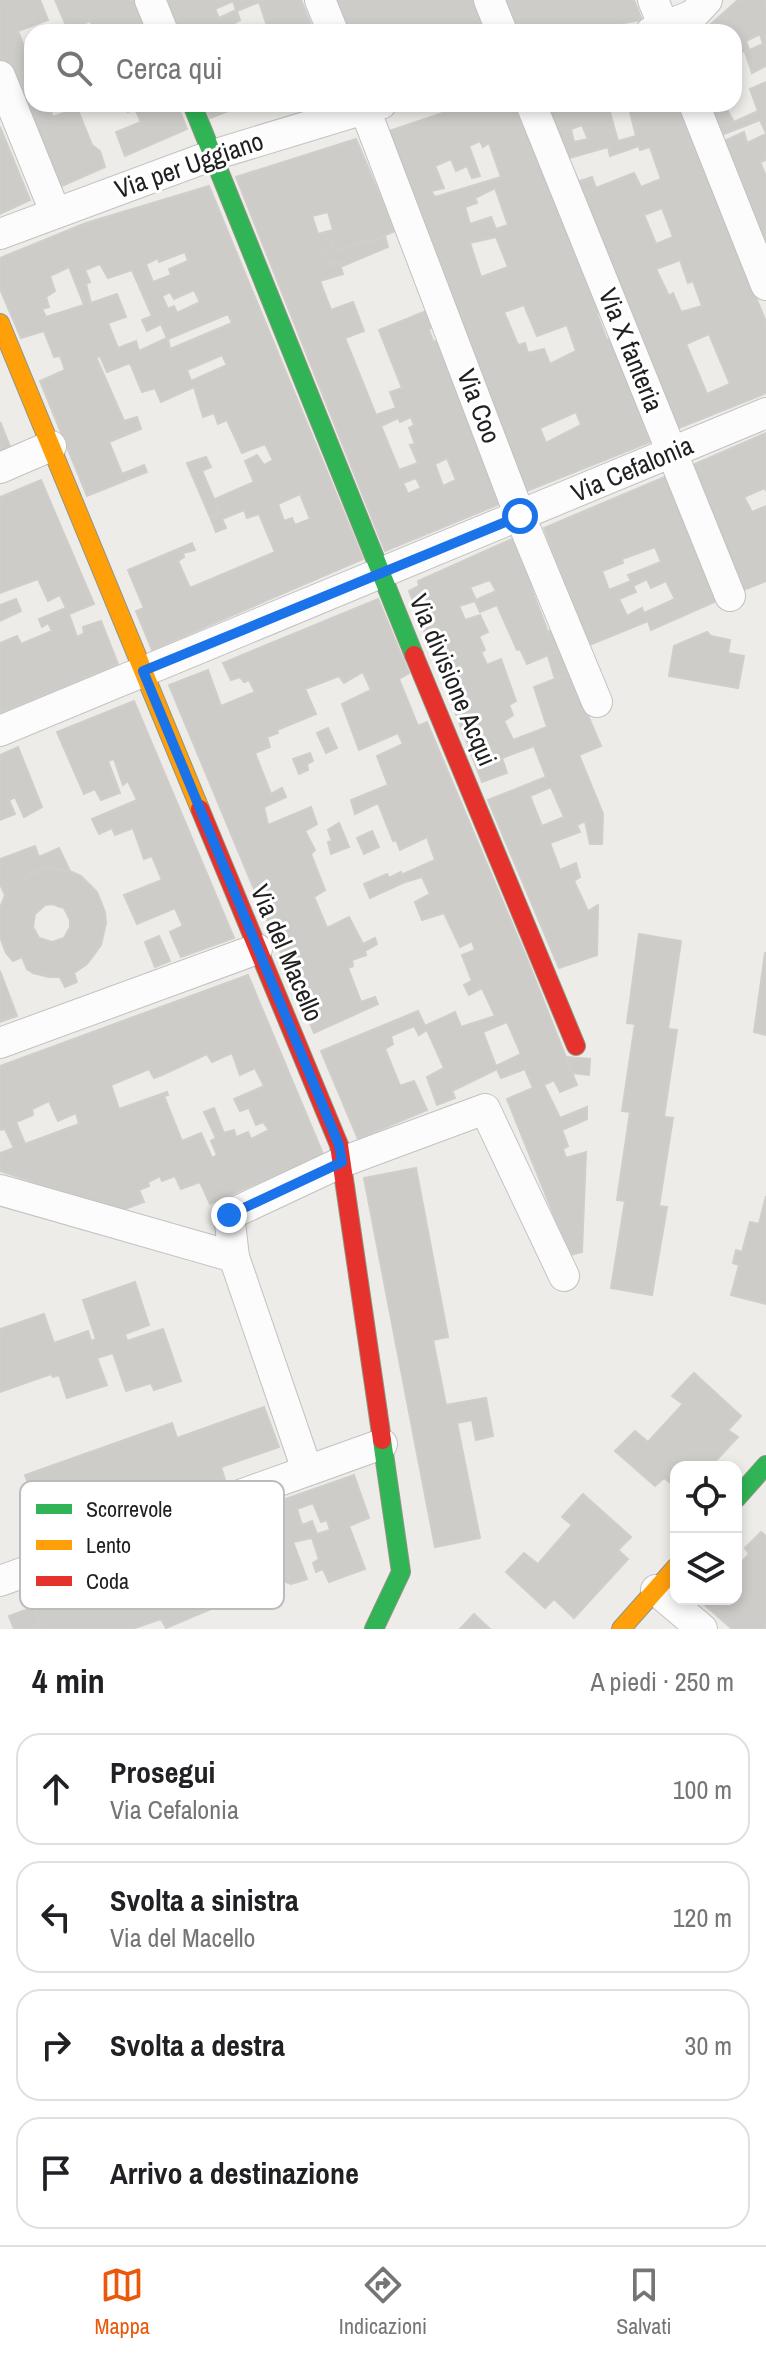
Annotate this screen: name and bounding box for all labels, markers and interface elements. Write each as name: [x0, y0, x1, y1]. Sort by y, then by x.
search box: [24, 24, 742, 112]
icon: search: [52, 46, 96, 90]
text: Cerca qui: [116, 48, 223, 88]
street label: Via per Uggiano: [110, 123, 268, 206]
street label: Via X fanteria: [591, 283, 672, 417]
street label: Via Coo: [449, 364, 510, 448]
street label: Via Cefalonia: [566, 427, 698, 510]
route start: [502, 498, 538, 534]
street label: Via divisione Acqui: [402, 589, 505, 771]
street label: Via del Macello: [243, 879, 332, 1027]
route end: [211, 1197, 247, 1233]
map controls: [670, 1461, 742, 1605]
button: locate: [670, 1461, 742, 1533]
legend: [20, 1481, 284, 1609]
text: Scorrevole: [86, 1494, 172, 1524]
text: Lento: [86, 1530, 131, 1560]
button: layers: [670, 1533, 742, 1605]
text: Coda: [86, 1566, 129, 1596]
text: 4 min: [32, 1658, 105, 1704]
text: A piedi · 250 m: [591, 1664, 734, 1699]
text: Prosegui: [110, 1752, 215, 1792]
icon: ahead: [34, 1767, 78, 1811]
text: 100 m: [673, 1772, 732, 1807]
text: Via Cefalonia: [110, 1792, 239, 1827]
text: Svolta a sinistra: [110, 1880, 299, 1920]
icon: left: [34, 1895, 78, 1939]
text: 120 m: [673, 1900, 732, 1935]
text: Via del Macello: [110, 1920, 255, 1955]
icon: right: [34, 2023, 78, 2067]
text: Svolta a destra: [110, 2025, 285, 2065]
text: 30 m: [685, 2028, 732, 2063]
icon: arrive: [34, 2151, 78, 2195]
text: Arrivo a destinazione: [110, 2153, 359, 2193]
tab: Mappa: [95, 2263, 150, 2341]
tab: Indicazioni: [339, 2263, 427, 2341]
tab: Salvati: [616, 2263, 671, 2341]

